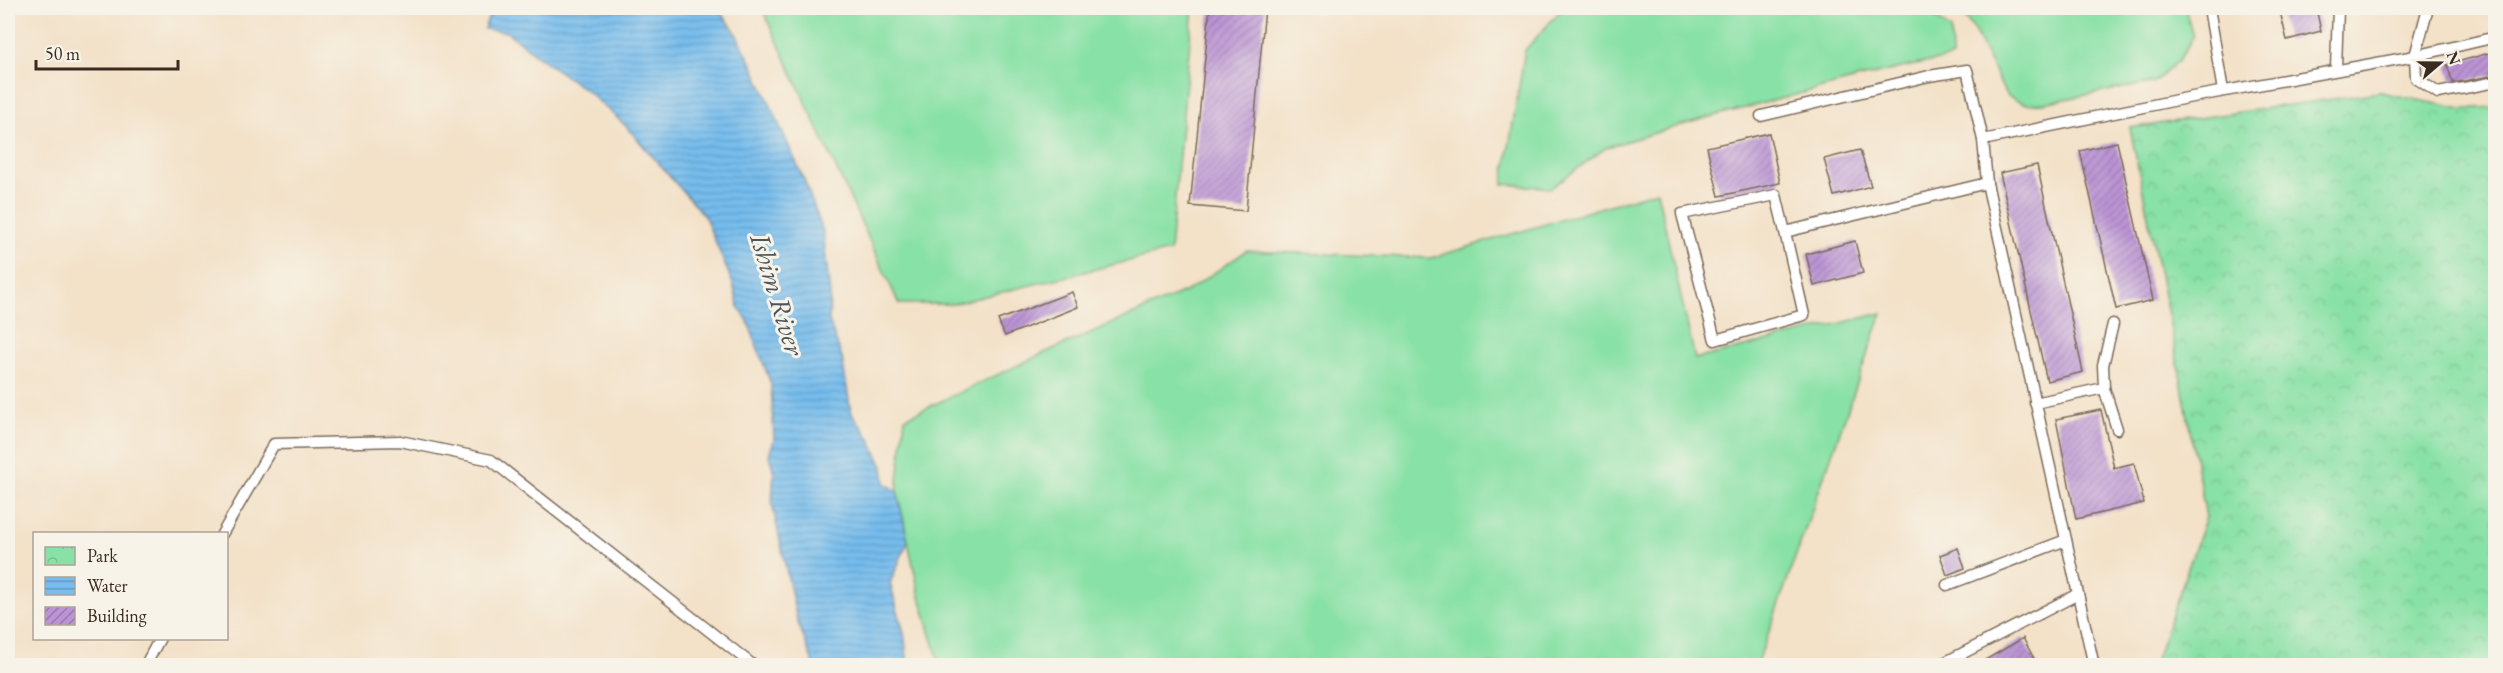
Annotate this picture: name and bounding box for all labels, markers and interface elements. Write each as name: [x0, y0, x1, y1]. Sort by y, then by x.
scale bar: [36, 33, 178, 71]
north arrow: [2410, 33, 2470, 93]
text: 50 m: [45, 42, 80, 65]
text: N: [2442, 48, 2466, 68]
water label: Ishim River: [742, 228, 814, 361]
legend: [33, 532, 228, 640]
text: Park: [87, 544, 118, 567]
text: Water: [87, 574, 128, 597]
text: Building: [87, 604, 147, 627]

